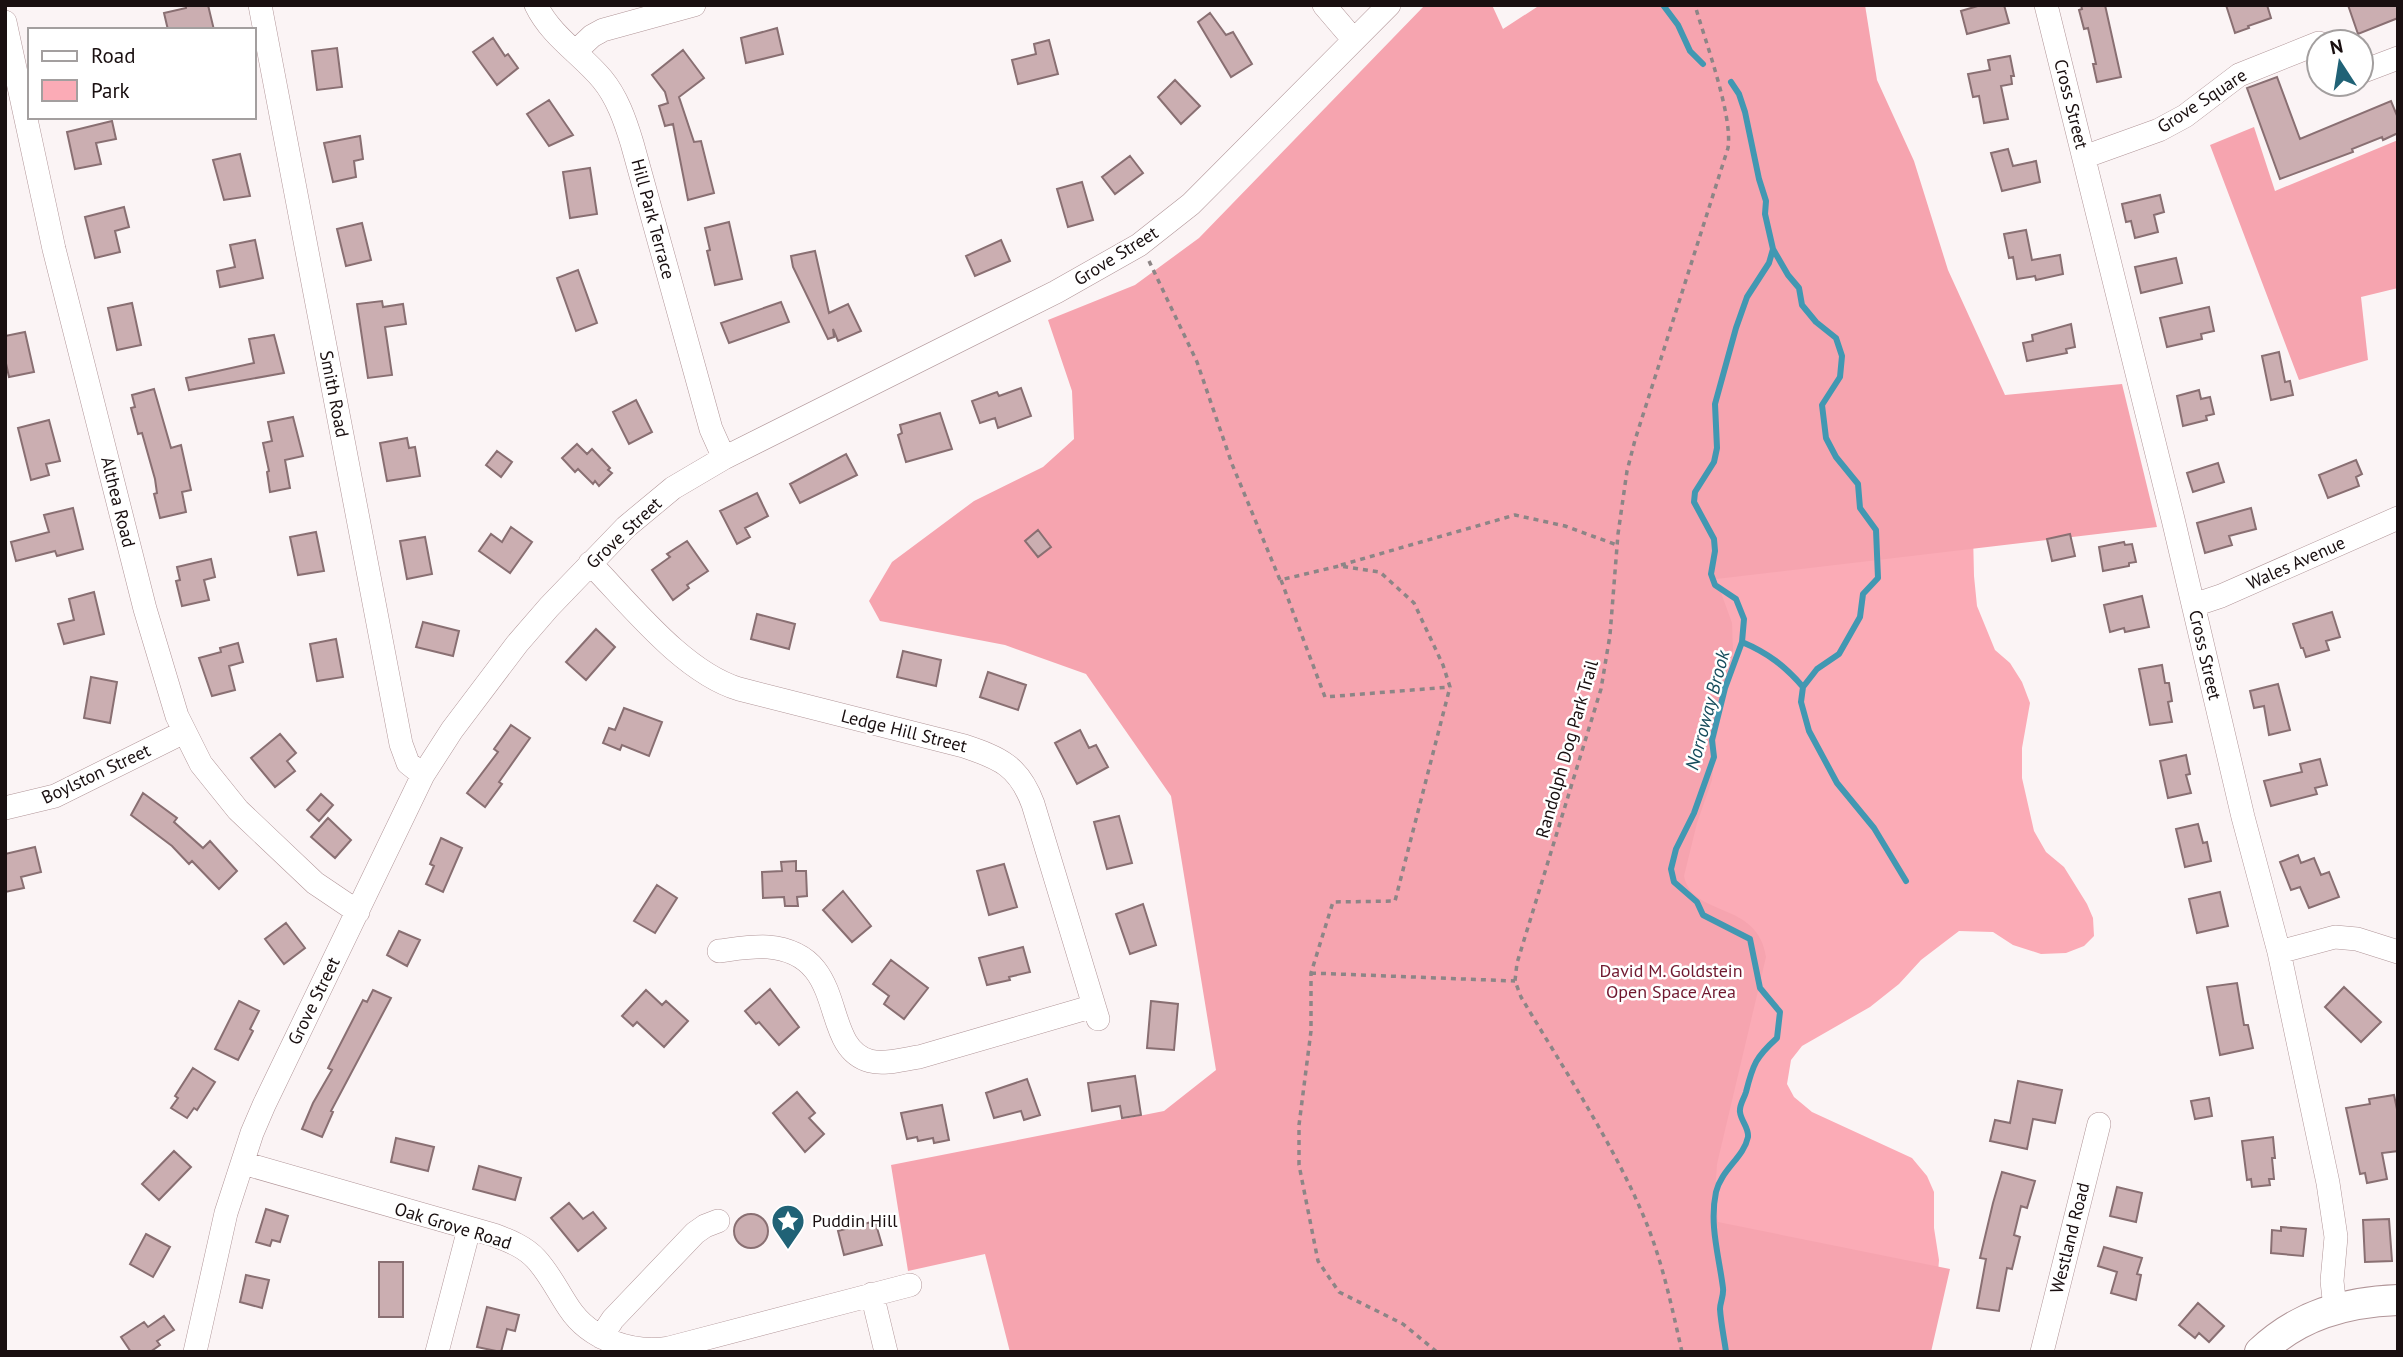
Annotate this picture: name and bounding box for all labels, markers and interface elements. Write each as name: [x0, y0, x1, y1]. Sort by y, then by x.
legend: [28, 28, 256, 119]
north arrow: [2305, 28, 2375, 98]
text: N: [2328, 33, 2345, 59]
text: Road: [91, 42, 135, 69]
street label: Cross Street: [2049, 57, 2094, 151]
street label: Grove Square: [2153, 63, 2251, 138]
text: Park: [91, 77, 130, 104]
street label: Hill Park Terrace: [626, 156, 681, 282]
street label: Grove Street: [1069, 221, 1162, 290]
street label: Smith Road: [315, 349, 354, 439]
street label: Althea Road: [96, 454, 141, 550]
street label: Grove Street: [581, 492, 666, 573]
street label: Wales Avenue: [2243, 531, 2349, 595]
street label: Cross Street: [2184, 608, 2227, 702]
water label: Norroway Brook: [1680, 646, 1735, 772]
street label: Randolph Dog Park Trail: [1530, 656, 1603, 841]
street label: Ledge Hill Street: [839, 704, 969, 757]
street label: Boylston Street: [38, 738, 154, 809]
street label: Grove Street: [282, 953, 345, 1049]
park label: David M. Goldstein Open Space Area: [1599, 959, 1743, 1003]
street label: Westland Road: [2045, 1180, 2094, 1296]
street label: Oak Grove Road: [392, 1197, 514, 1254]
place icon: Puddin Hill: [769, 1202, 807, 1251]
place label: Puddin Hill: [812, 1209, 898, 1232]

